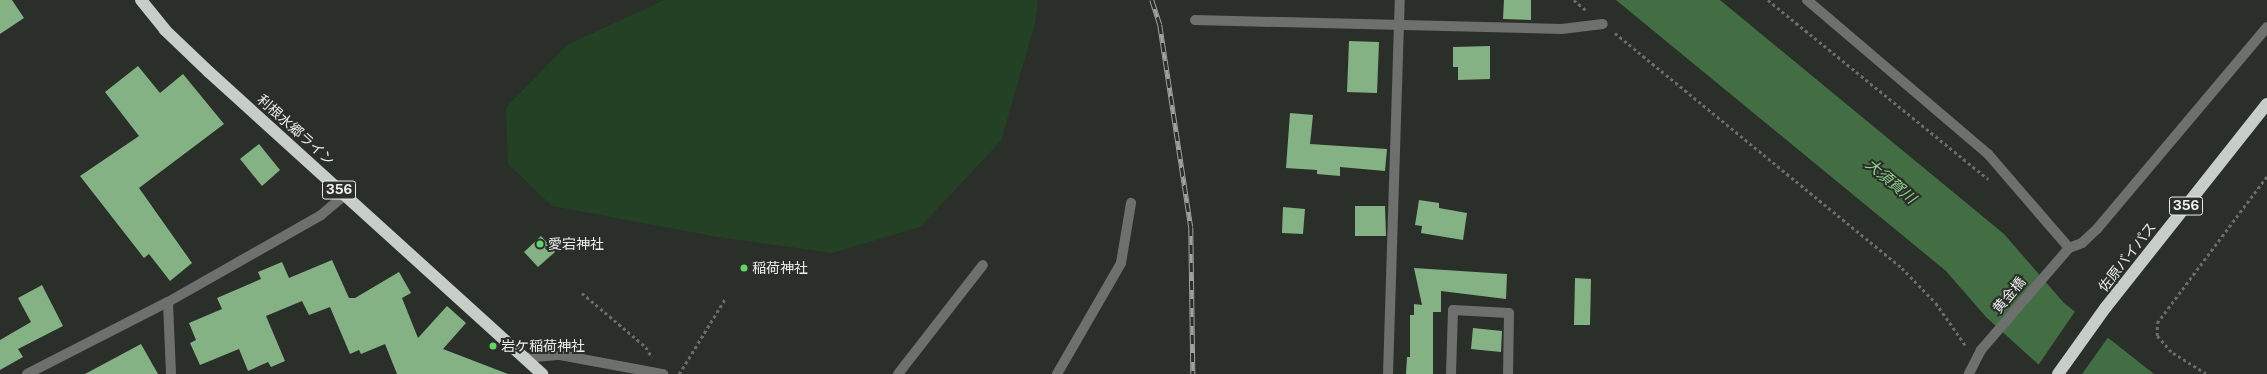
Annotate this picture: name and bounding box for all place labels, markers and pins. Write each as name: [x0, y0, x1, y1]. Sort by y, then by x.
place label: 愛宕神社: [548, 236, 604, 252]
marker: 愛宕神社: [535, 239, 545, 249]
place label: 稲荷神社: [752, 260, 808, 276]
marker: 稲荷神社: [739, 263, 749, 273]
place label: 岩ケ稲荷神社: [501, 338, 585, 354]
marker: 岩ケ稲荷神社: [488, 341, 498, 351]

